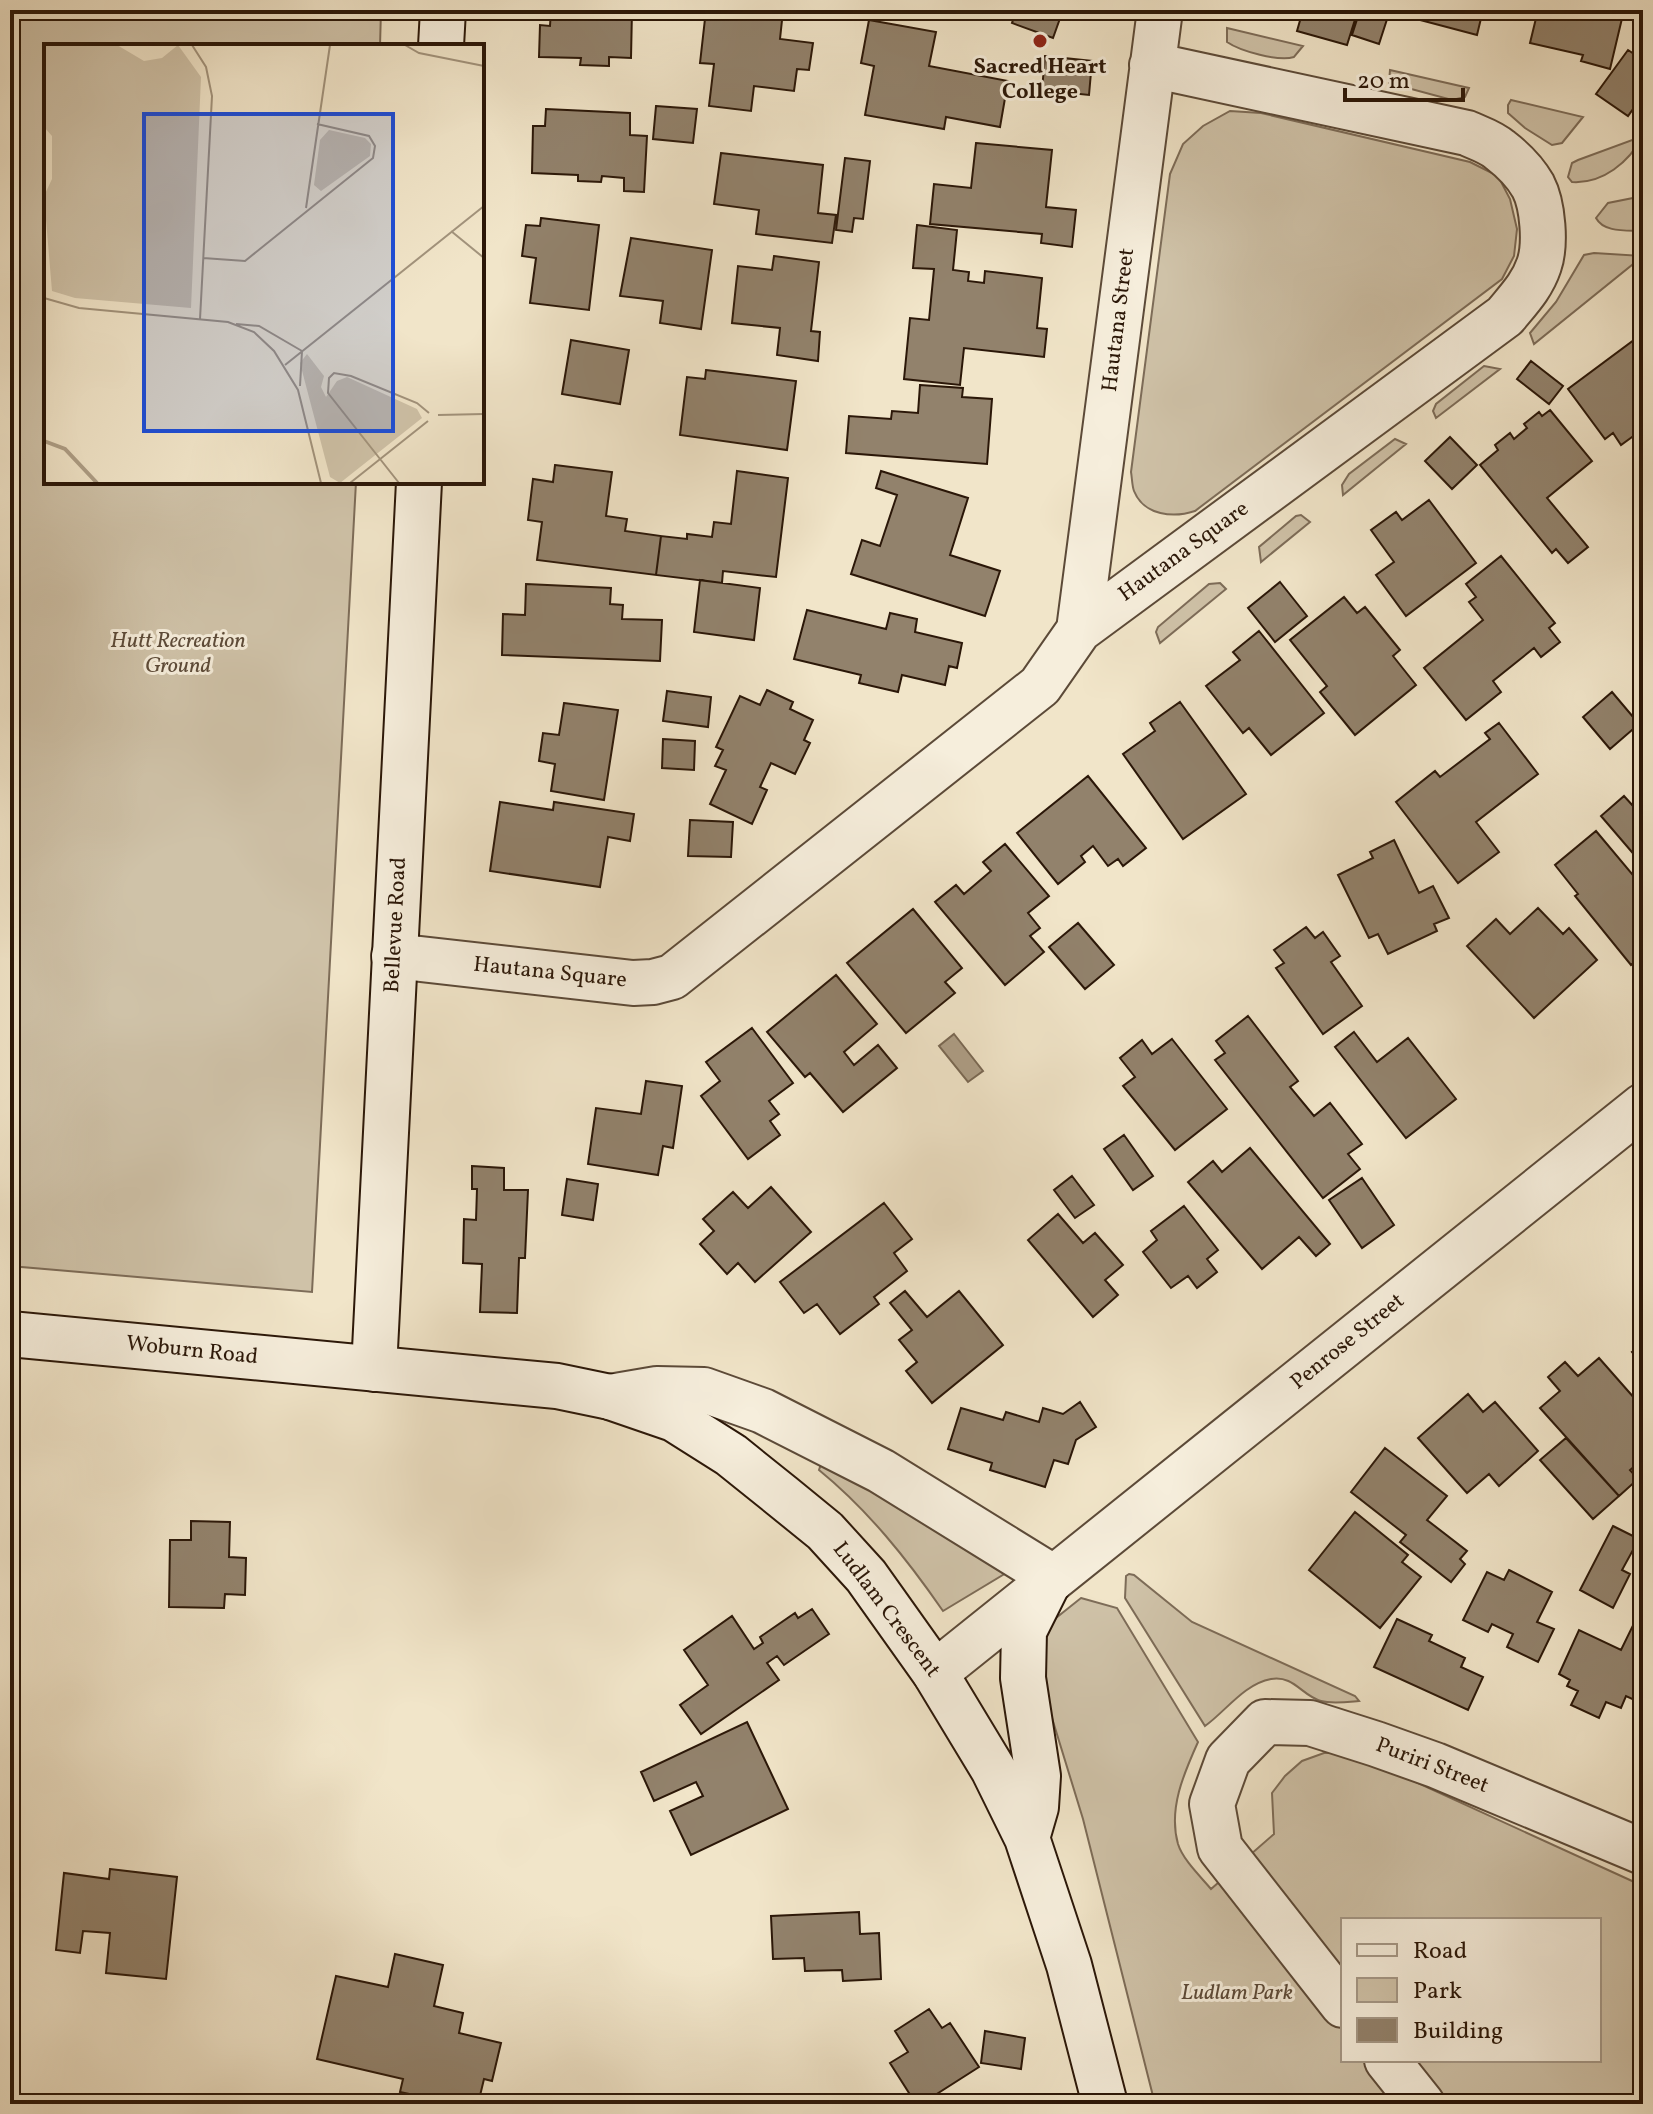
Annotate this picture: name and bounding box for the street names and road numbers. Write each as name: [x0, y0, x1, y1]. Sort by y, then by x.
street label: Hautana Street: [1095, 246, 1143, 394]
street label: Hautana Square: [1112, 494, 1256, 610]
street label: Bellevue Road: [377, 856, 415, 994]
street label: Hautana Square: [472, 950, 628, 996]
street label: Penrose Street: [1284, 1286, 1412, 1398]
street label: Woburn Road: [124, 1329, 260, 1373]
street label: Ludlam Crescent: [825, 1536, 948, 1685]
street label: Puriri Street: [1371, 1730, 1493, 1802]

